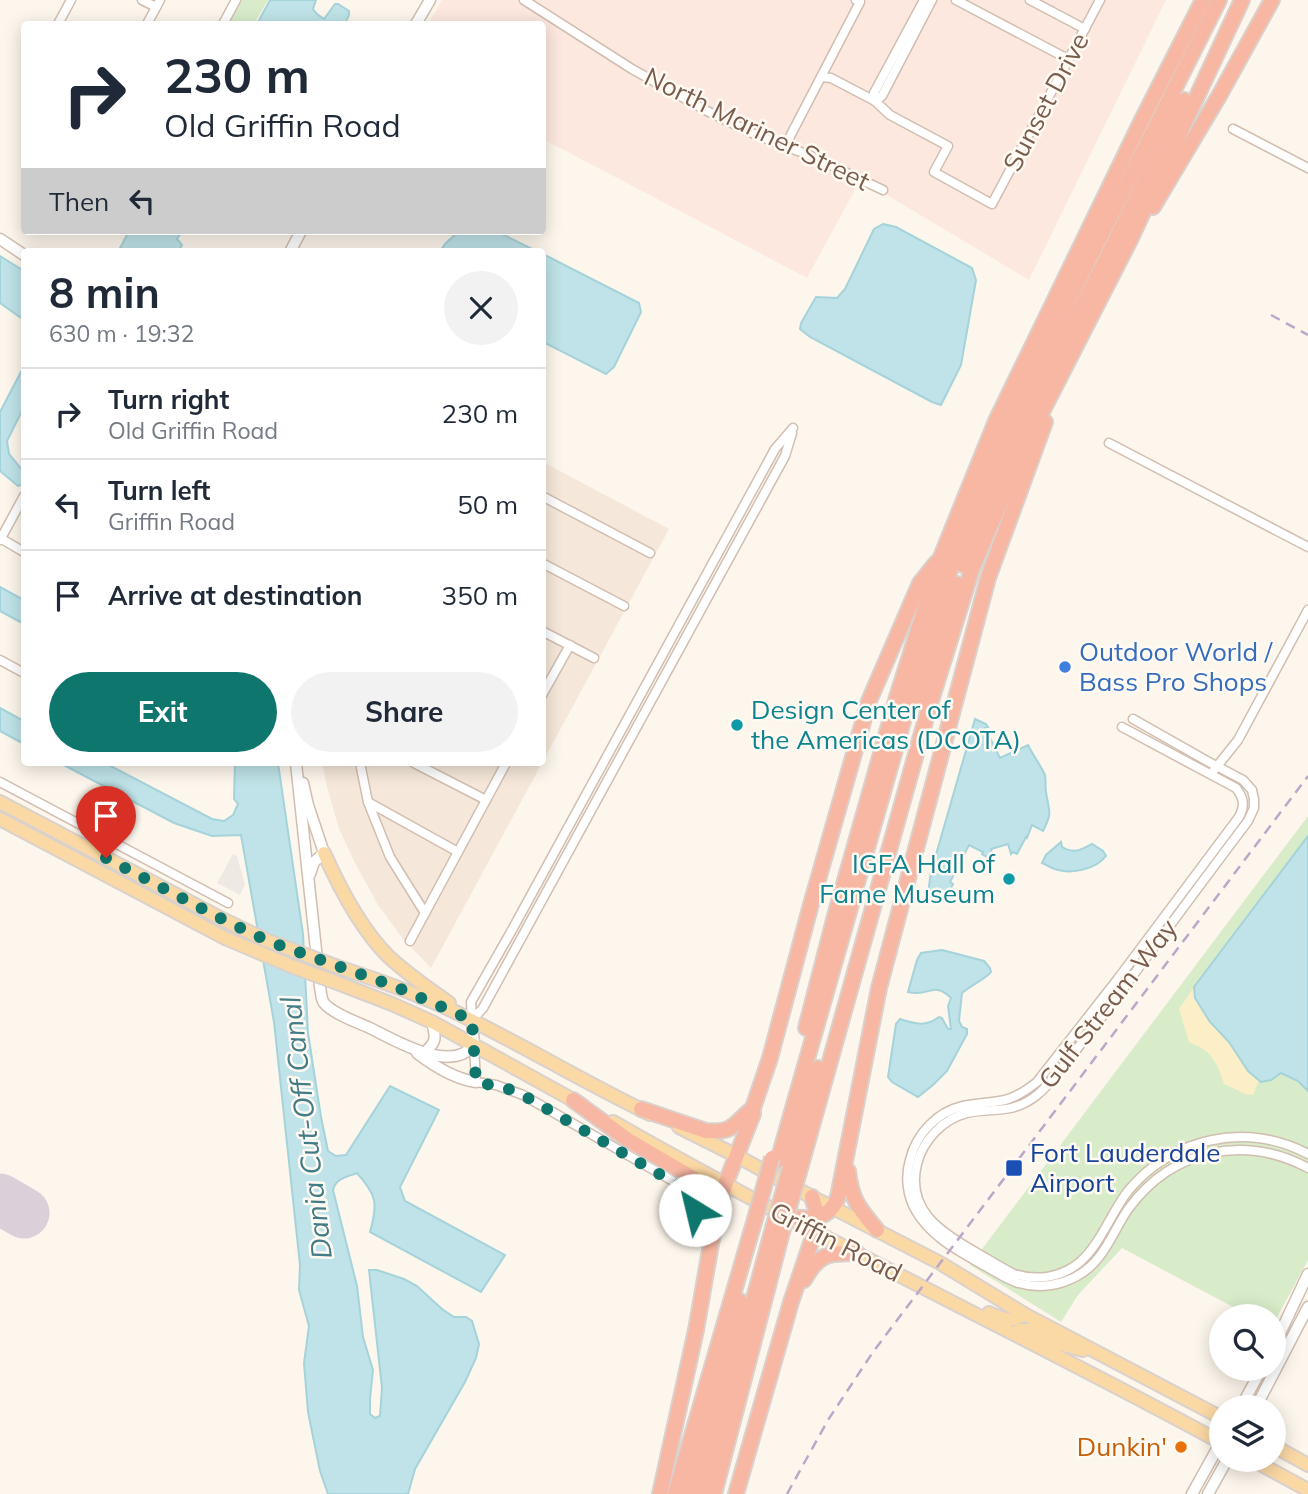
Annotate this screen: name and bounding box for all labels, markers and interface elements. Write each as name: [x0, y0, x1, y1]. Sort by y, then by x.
street label: Sunset Drive: [995, 27, 1096, 177]
text: 230 m: [164, 44, 310, 105]
icon: right: [49, 49, 140, 140]
street label: North Mariner Street: [639, 60, 875, 197]
text: Old Griffin Road: [164, 105, 401, 145]
icon: left: [123, 182, 161, 220]
text: Then: [49, 185, 109, 218]
text: 8 min: [49, 266, 160, 319]
button: close: [444, 271, 518, 345]
text: 630 m · 19:32: [49, 319, 194, 348]
text: Turn right: [108, 383, 229, 416]
icon: right: [49, 395, 87, 433]
text: 230 m: [442, 397, 518, 430]
text: Old Griffin Road: [108, 416, 278, 445]
text: Turn left: [108, 474, 210, 507]
icon: left: [49, 486, 87, 524]
text: 50 m: [457, 488, 518, 521]
text: Griffin Road: [108, 507, 235, 536]
icon: arrive: [49, 577, 87, 615]
text: Arrive at destination: [108, 579, 363, 612]
text: 350 m: [442, 579, 518, 612]
place label: Outdoor World / Bass Pro Shops: [1079, 635, 1274, 698]
marker: Outdoor World / Bass Pro Shops: [1057, 659, 1073, 675]
button: Exit: [49, 672, 277, 752]
button: Share: [291, 672, 518, 752]
place label: Design Center of the Americas (DCOTA): [751, 693, 1021, 756]
marker: Design Center of the Americas (DCOTA): [729, 717, 745, 733]
pin: [76, 786, 136, 858]
icon: arrive: [87, 797, 125, 835]
place label: IGFA Hall of Fame Museum: [819, 847, 996, 910]
marker: IGFA Hall of Fame Museum: [1001, 871, 1017, 887]
street label: Gulf Stream Way: [1031, 912, 1184, 1095]
water label: Dania Cut-Off Canal: [272, 995, 339, 1261]
place label: Fort Lauderdale Airport: [1030, 1136, 1220, 1199]
marker: Fort Lauderdale Airport: [1004, 1158, 1024, 1178]
position arrow: [658, 1173, 732, 1247]
street label: Griffin Road: [765, 1194, 908, 1289]
map controls: [1209, 1304, 1286, 1472]
button: search: [1209, 1304, 1286, 1381]
button: layers: [1209, 1395, 1286, 1472]
place label: Dunkin': [1077, 1430, 1167, 1463]
marker: Dunkin': [1173, 1439, 1189, 1455]

